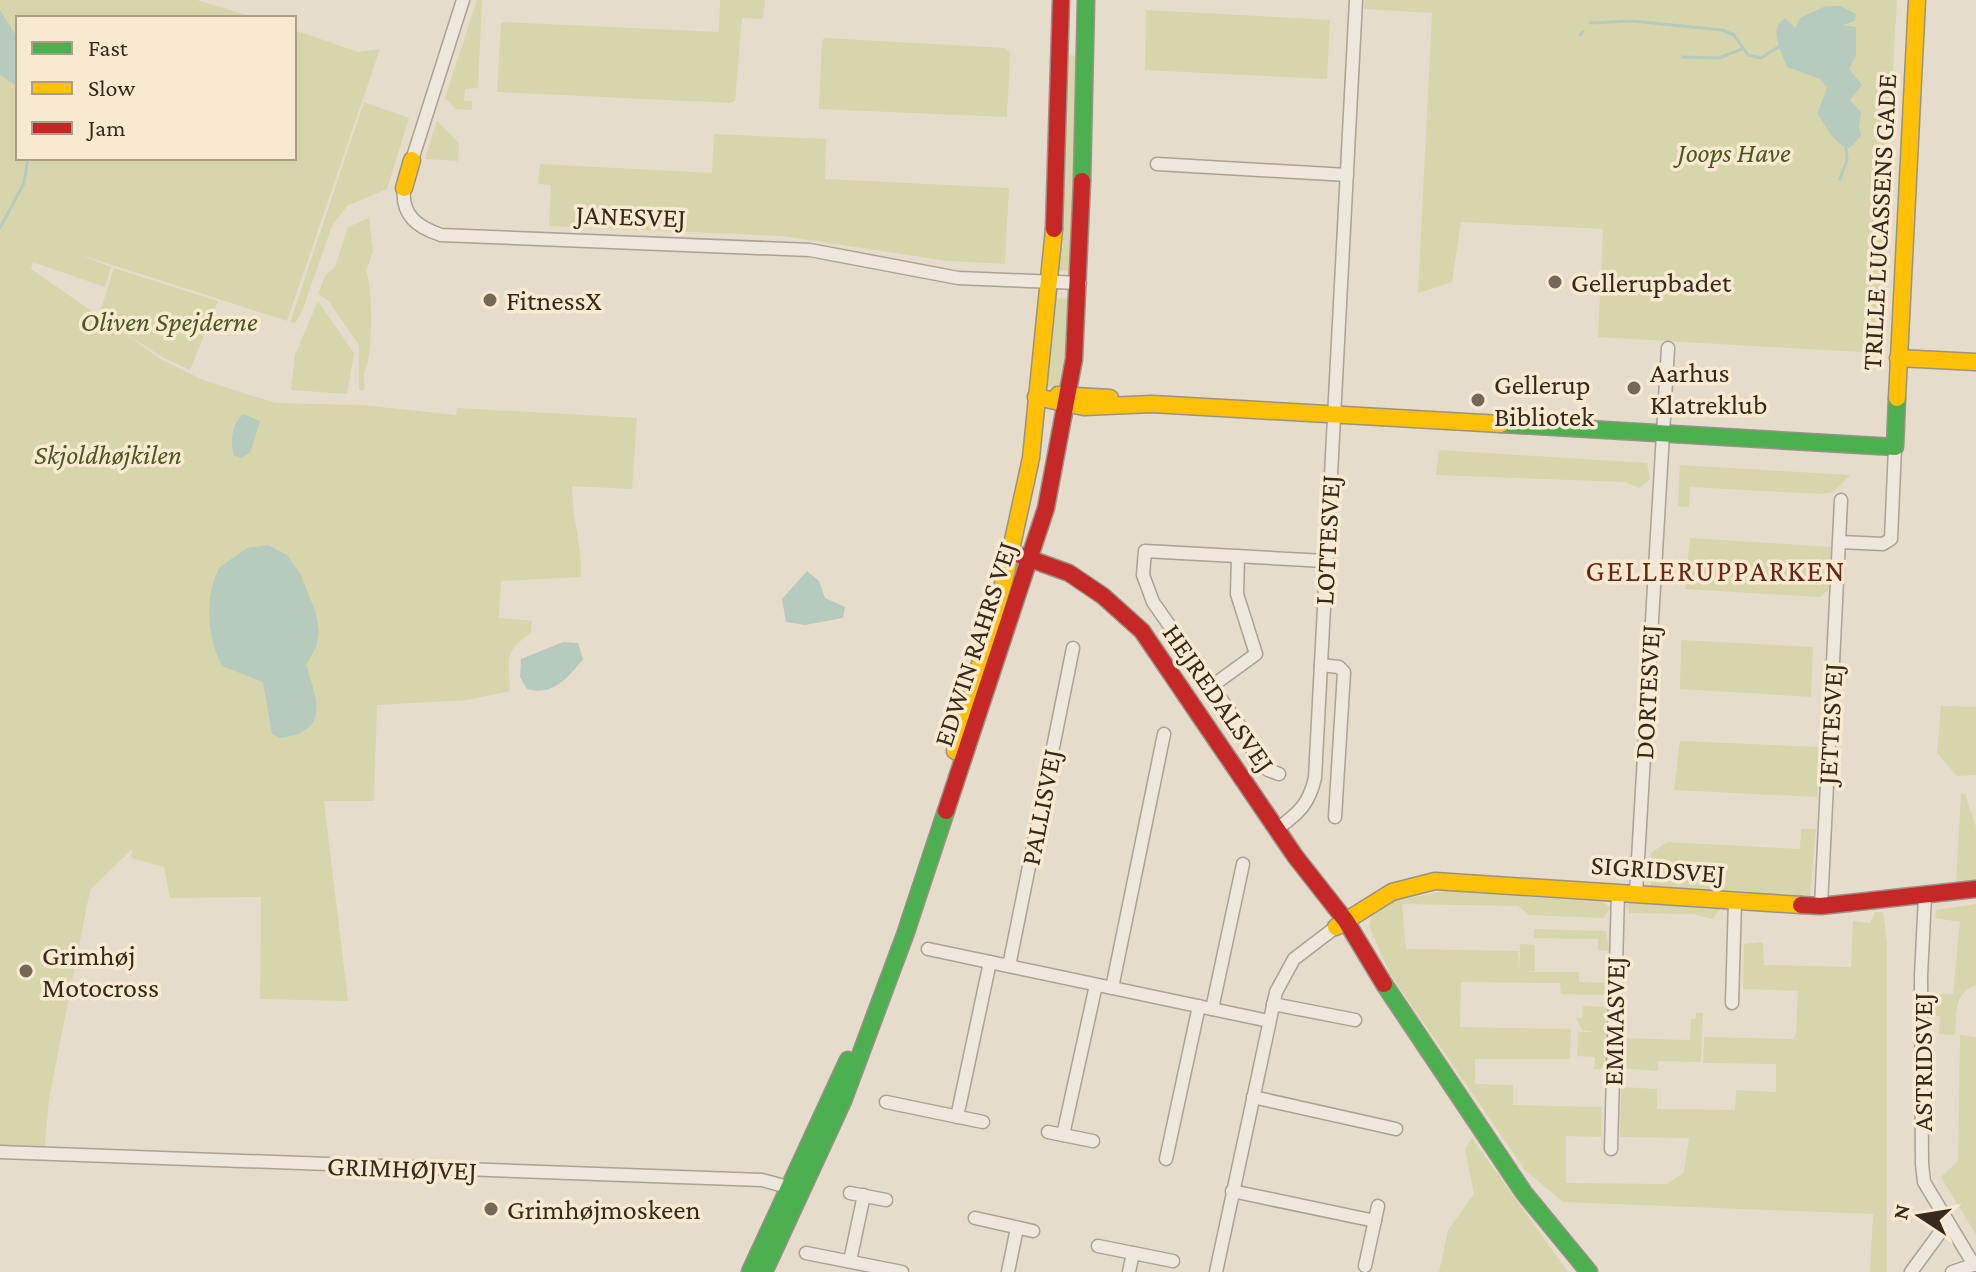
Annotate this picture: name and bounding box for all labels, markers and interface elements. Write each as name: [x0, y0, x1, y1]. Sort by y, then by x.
legend: [16, 16, 296, 160]
text: Fast: [88, 34, 129, 61]
street label: TRILLE LUCASSENS GADE: [1856, 73, 1902, 371]
text: Slow: [88, 74, 135, 101]
text: Jam: [86, 114, 126, 141]
park label: Joops Have: [1672, 137, 1791, 168]
street label: JANESVEJ: [572, 198, 687, 233]
place label: Gellerupbadet: [1571, 267, 1732, 298]
marker: Gellerupbadet: [1546, 273, 1564, 291]
place label: FitnessX: [506, 285, 602, 316]
marker: FitnessX: [481, 291, 499, 309]
park label: Oliven Spejderne: [80, 306, 258, 338]
place label: Aarhus Klatreklub: [1650, 357, 1767, 420]
place label: Gellerup Bibliotek: [1494, 369, 1595, 432]
marker: Aarhus Klatreklub: [1625, 379, 1643, 397]
marker: Gellerup Bibliotek: [1469, 391, 1487, 409]
park label: Skjoldhøjkilen: [34, 439, 182, 471]
street label: LOTTESVEJ: [1308, 474, 1346, 606]
street label: EDWIN RAHRS VEJ: [927, 538, 1023, 750]
district label: GELLERUPPARKEN: [1585, 554, 1847, 587]
street label: HEJREDALSVEJ: [1157, 618, 1281, 778]
street label: DORTESVEJ: [1628, 624, 1666, 760]
street label: JETTESVEJ: [1811, 662, 1849, 789]
street label: PALLISVEJ: [1015, 746, 1067, 868]
street label: SIGRIDSVEJ: [1590, 849, 1726, 889]
place label: Grimhøj Motocross: [42, 940, 159, 1003]
street label: EMMASVEJ: [1597, 956, 1631, 1086]
marker: Grimhøj Motocross: [17, 962, 35, 980]
street label: ASTRIDSVEJ: [1907, 992, 1938, 1132]
street label: GRIMHØJVEJ: [326, 1150, 478, 1186]
north arrow: [1880, 1176, 1960, 1256]
place label: Grimhøjmoskeen: [507, 1194, 701, 1225]
marker: Grimhøjmoskeen: [482, 1200, 500, 1218]
text: N: [1887, 1202, 1915, 1222]

